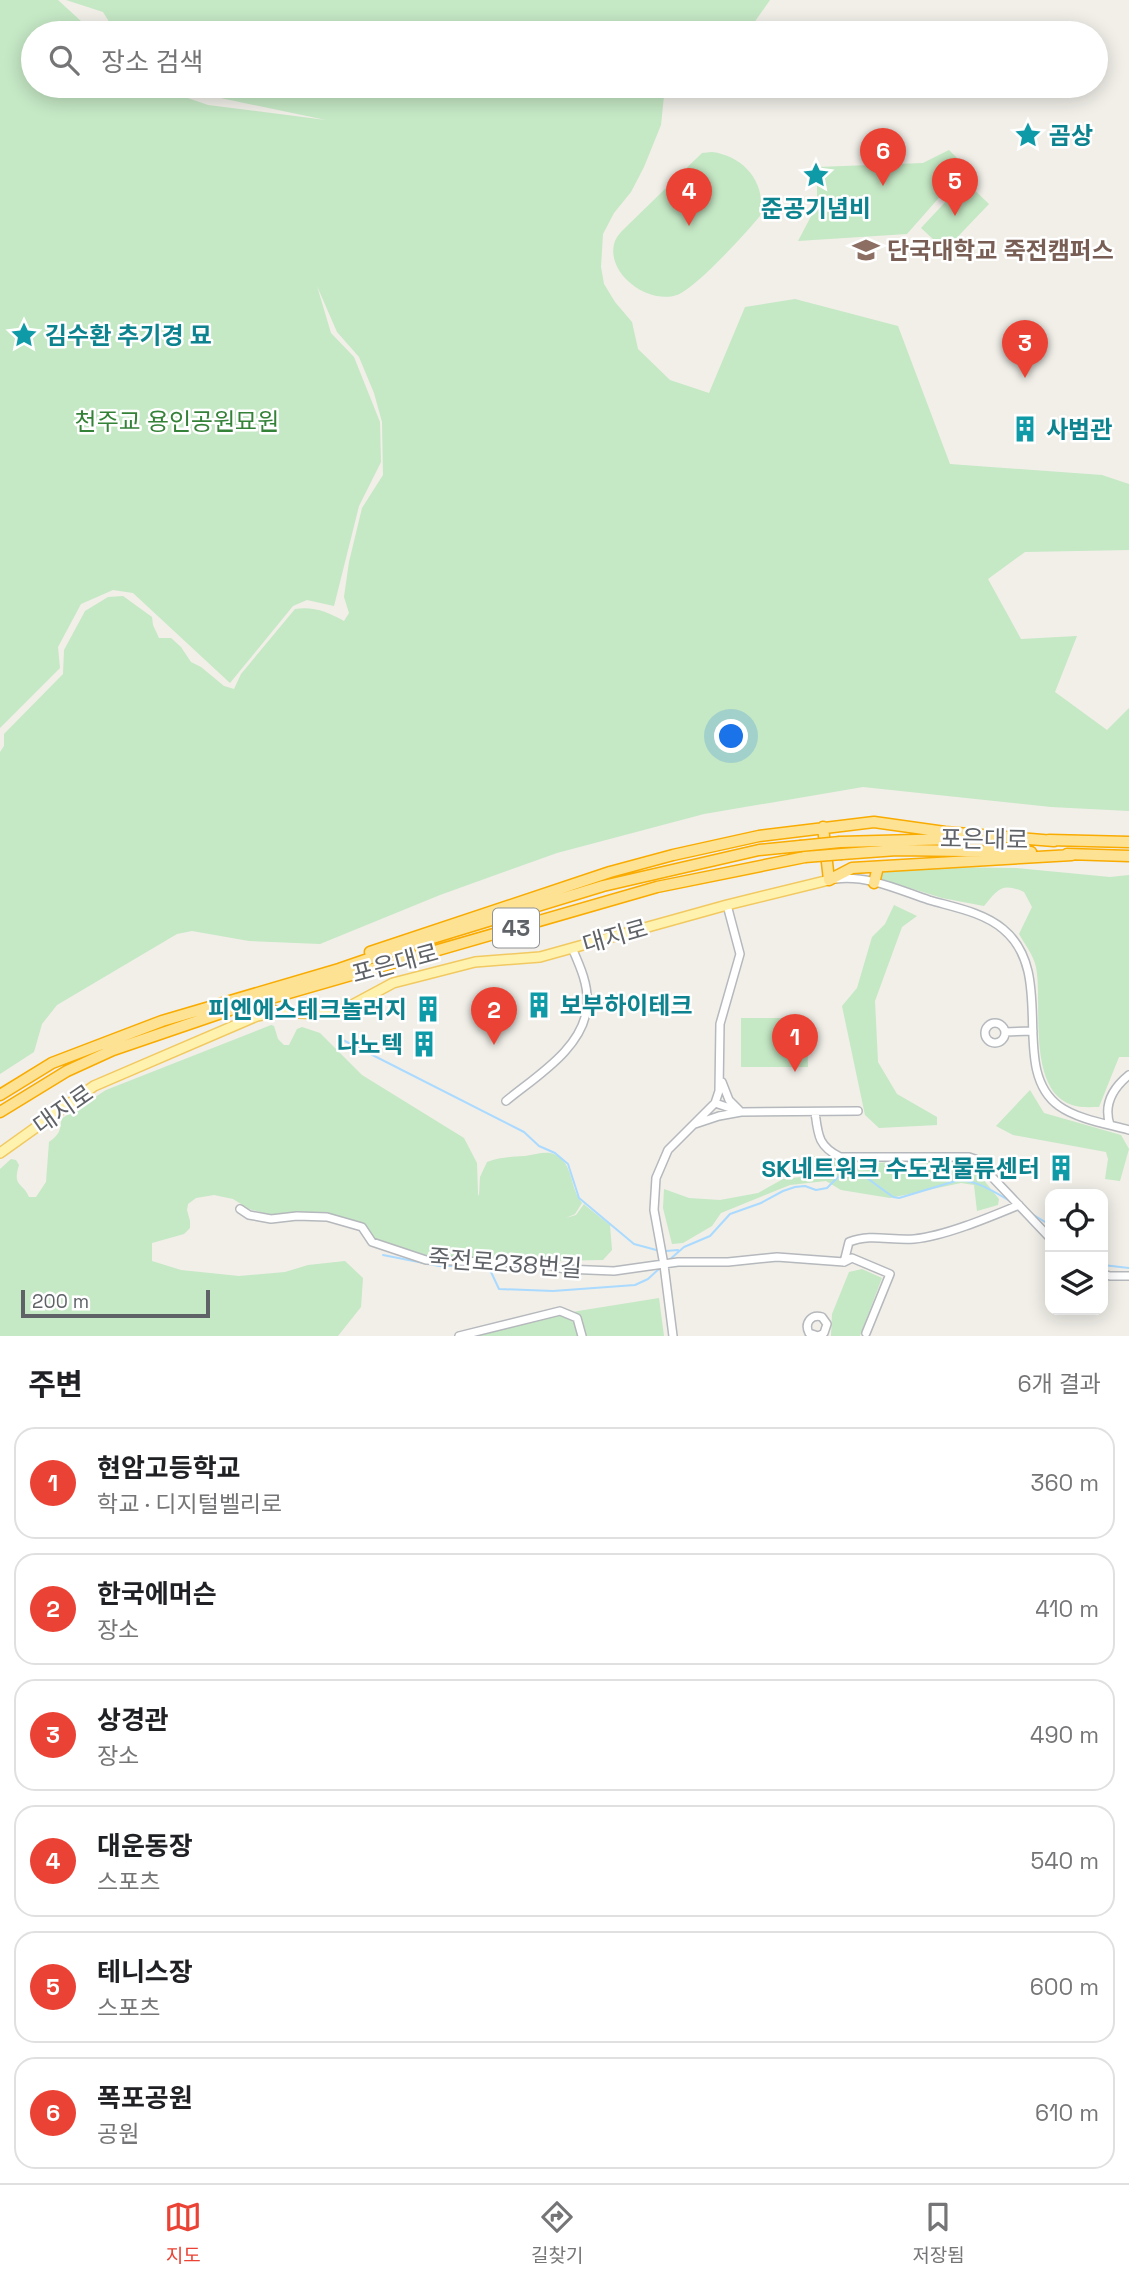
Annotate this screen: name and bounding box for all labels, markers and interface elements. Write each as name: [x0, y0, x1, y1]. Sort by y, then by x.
search box: [21, 21, 1108, 98]
icon: search: [45, 41, 83, 79]
text: 장소 검색: [101, 45, 203, 79]
place icon: 곰상: [1013, 120, 1043, 150]
place label: 곰상: [1049, 120, 1093, 151]
pin: 6: [860, 128, 906, 186]
pin: 5: [932, 158, 978, 216]
place icon: 준공기념비: [801, 160, 831, 190]
pin: 4: [666, 168, 712, 226]
place label: 준공기념비: [761, 193, 871, 224]
school or university icon: 단국대학교 죽전캠퍼스: [851, 235, 881, 265]
place label: 단국대학교 죽전캠퍼스: [887, 235, 1114, 266]
place icon: 김수환 추기경 묘: [9, 320, 39, 350]
place label: 김수환 추기경 묘: [45, 320, 212, 351]
pin: 3: [1002, 320, 1048, 378]
park label: 천주교 용인공원묘원: [75, 406, 279, 437]
building icon: 사범관: [1010, 414, 1040, 444]
place label: 사범관: [1046, 414, 1112, 445]
your location: [714, 719, 748, 753]
street label: 포은대로: [940, 823, 1028, 855]
road number: 43: [493, 909, 539, 948]
street label: 대지로: [579, 912, 651, 960]
street label: 포은대로: [348, 937, 442, 989]
pin: 2: [471, 987, 517, 1045]
building icon: 보부하이테크: [524, 990, 554, 1020]
place label: 보부하이테크: [560, 990, 692, 1021]
place label: 피엔에스테크놀러지: [208, 994, 407, 1025]
building icon: 피엔에스테크놀러지: [413, 994, 443, 1024]
pin: 1: [772, 1014, 818, 1072]
place label: 나노텍: [337, 1029, 403, 1060]
building icon: 나노텍: [409, 1029, 439, 1059]
street label: 대지로: [27, 1077, 99, 1141]
place label: SK네트워크 수도권물류센터: [761, 1153, 1040, 1184]
building icon: SK네트워크 수도권물류센터: [1046, 1153, 1076, 1183]
map controls: [1045, 1189, 1108, 1315]
button: locate: [1045, 1189, 1108, 1252]
street label: 죽전로238번길: [427, 1242, 583, 1284]
button: layers: [1045, 1252, 1108, 1315]
scale bar: [21, 1287, 210, 1319]
text: 200 m: [32, 1289, 89, 1314]
text: 주변: [28, 1365, 83, 1404]
text: 6개 결과: [1018, 1369, 1101, 1399]
text: 현암고등학교: [97, 1451, 241, 1485]
text: 1: [48, 1468, 58, 1498]
text: 360 m: [1031, 1468, 1099, 1498]
text: 학교 · 디지털벨리로: [97, 1489, 282, 1519]
text: 한국에머슨: [97, 1577, 217, 1611]
text: 2: [46, 1594, 60, 1624]
text: 410 m: [1035, 1594, 1099, 1624]
text: 장소: [97, 1615, 139, 1645]
text: 상경관: [97, 1703, 169, 1737]
text: 3: [46, 1720, 60, 1750]
text: 490 m: [1030, 1720, 1099, 1750]
text: 장소: [97, 1741, 139, 1771]
text: 대운동장: [97, 1829, 193, 1863]
text: 4: [46, 1846, 60, 1876]
text: 540 m: [1030, 1846, 1099, 1876]
text: 스포츠: [97, 1867, 160, 1897]
text: 테니스장: [97, 1955, 193, 1989]
text: 5: [46, 1972, 60, 2002]
text: 600 m: [1030, 1972, 1099, 2002]
text: 스포츠: [97, 1993, 160, 2023]
text: 폭포공원: [97, 2081, 193, 2115]
text: 6: [46, 2098, 60, 2128]
text: 610 m: [1035, 2098, 1099, 2128]
text: 공원: [97, 2119, 139, 2149]
tab: 지도: [164, 2198, 202, 2268]
tab: 길찾기: [531, 2198, 583, 2268]
tab: 저장됨: [912, 2198, 965, 2268]

